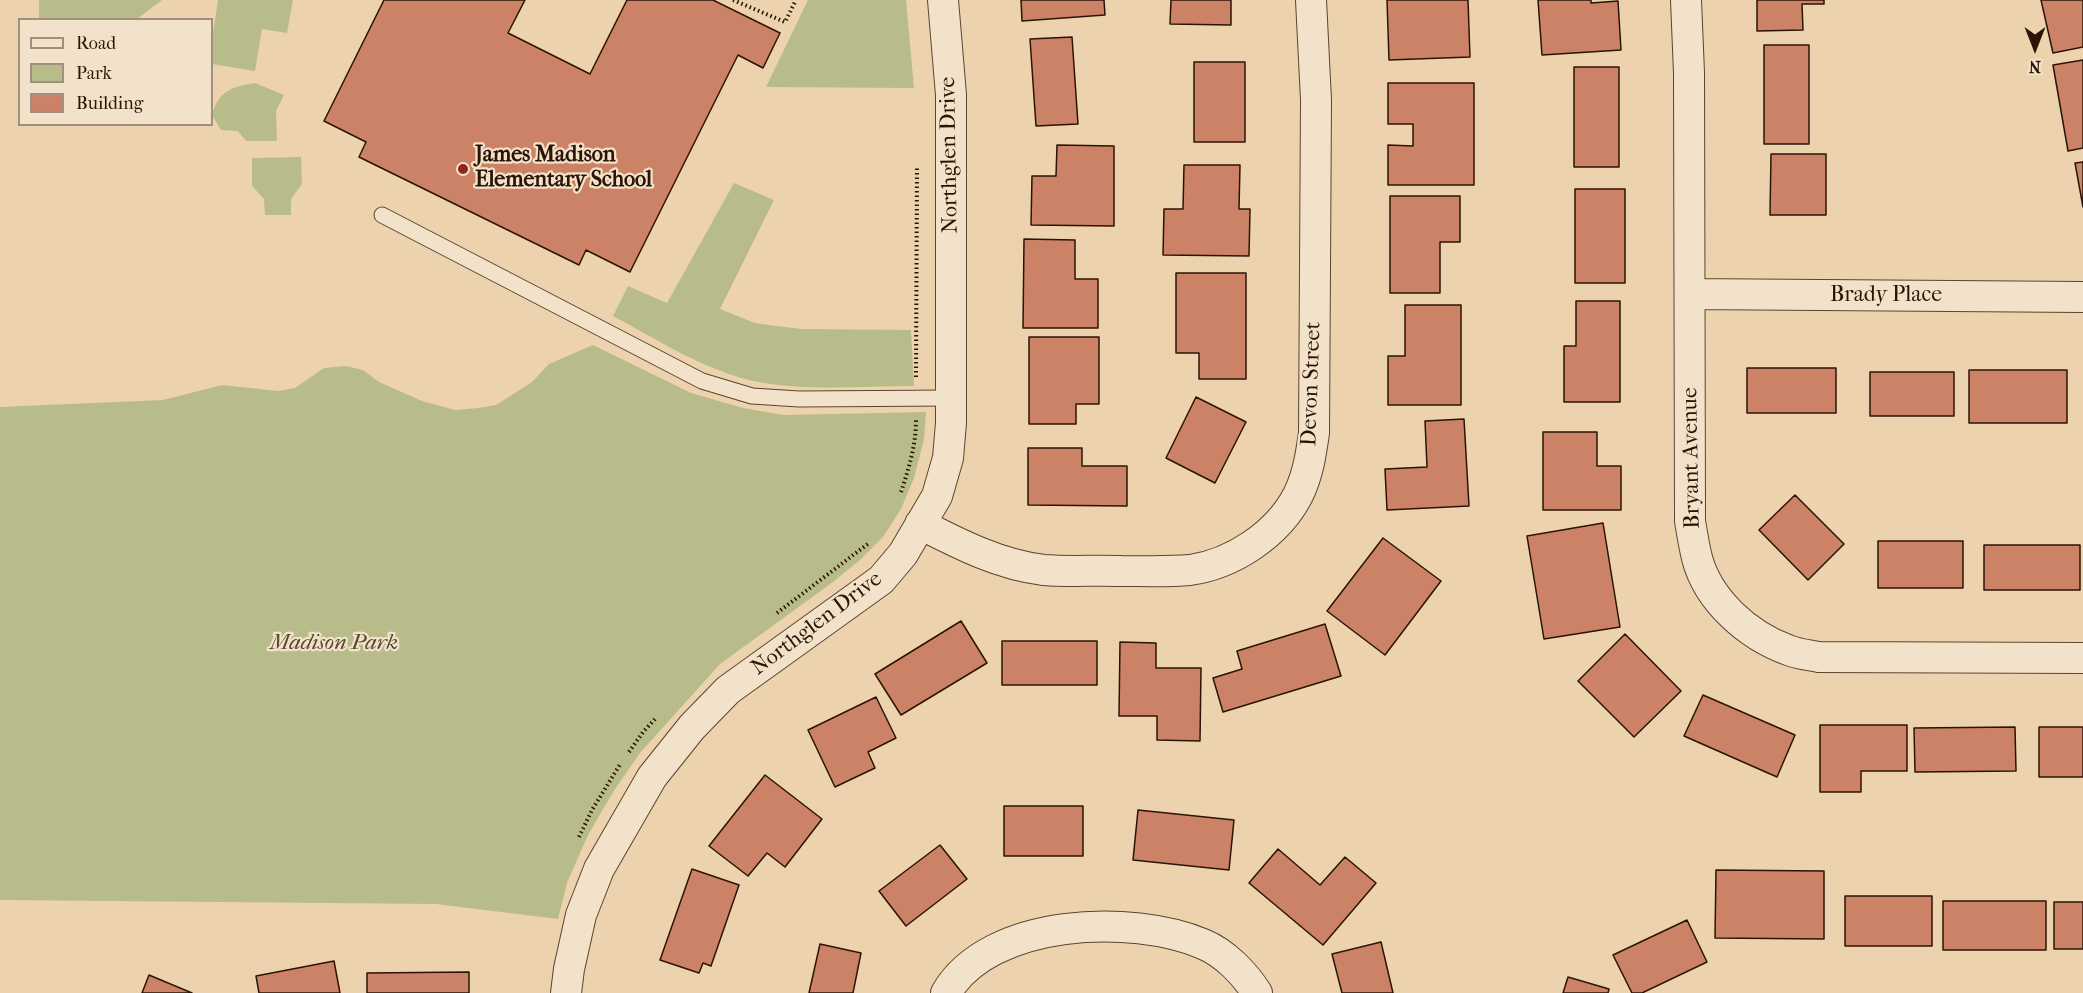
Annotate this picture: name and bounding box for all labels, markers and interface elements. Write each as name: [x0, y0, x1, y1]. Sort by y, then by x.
legend: [18, 18, 213, 126]
north arrow: [2005, 18, 2065, 78]
text: Road: [76, 33, 116, 54]
text: N: [2029, 57, 2041, 76]
text: Park: [76, 63, 112, 84]
street label: Northglen Drive: [935, 76, 965, 234]
text: Building: [76, 93, 143, 114]
place label: James Madison Elementary School: [475, 143, 652, 194]
marker: James Madison Elementary School: [456, 162, 470, 176]
street label: Brady Place: [1830, 283, 1942, 309]
street label: Devon Street: [1297, 321, 1327, 447]
street label: Bryant Avenue: [1678, 387, 1706, 529]
street label: Northglen Drive: [746, 566, 888, 682]
park label: Madison Park: [270, 631, 398, 657]

